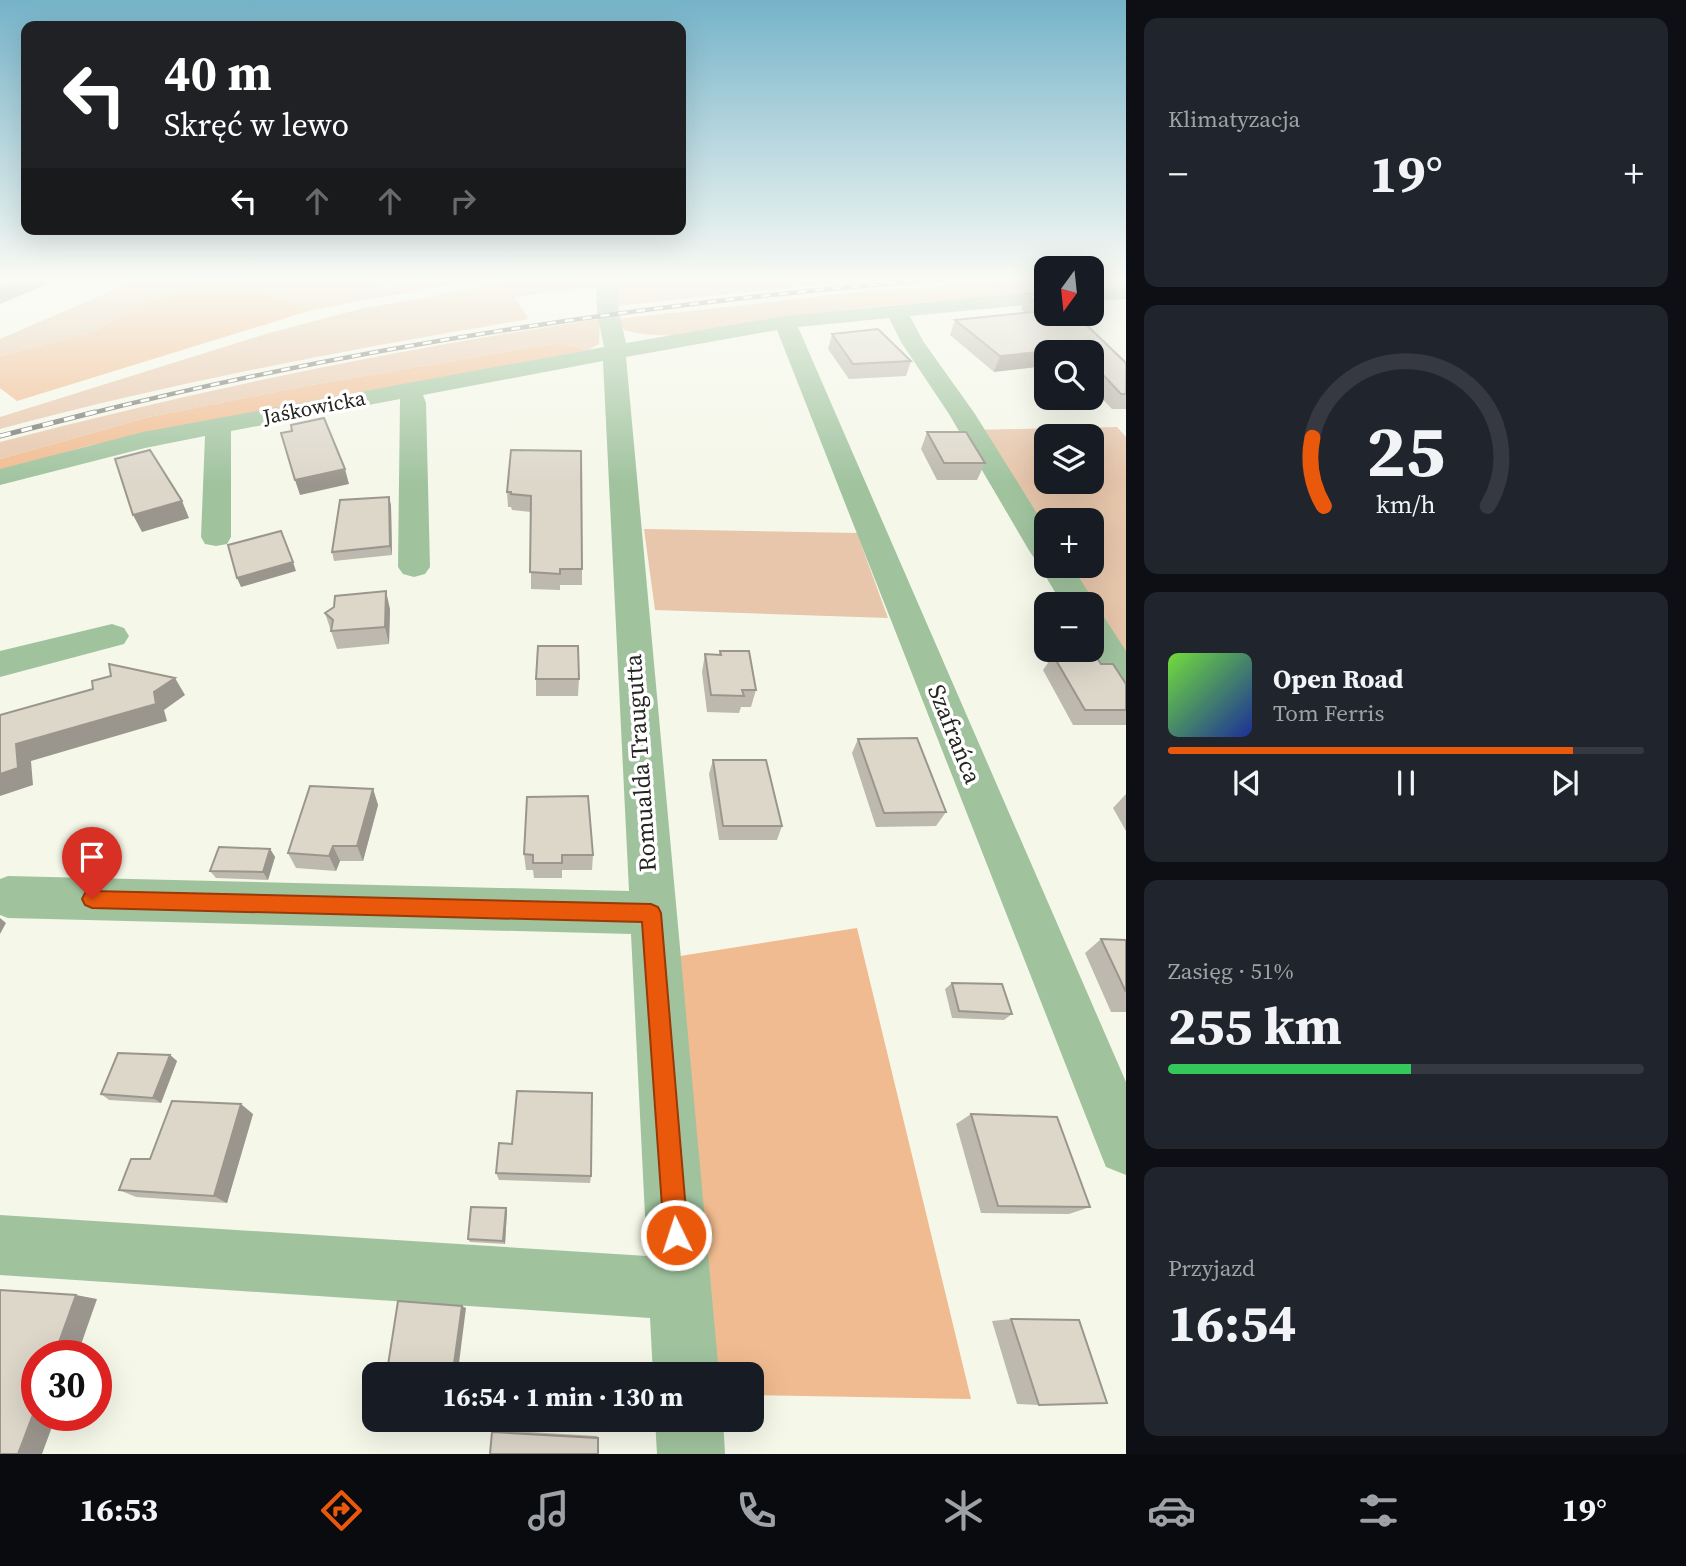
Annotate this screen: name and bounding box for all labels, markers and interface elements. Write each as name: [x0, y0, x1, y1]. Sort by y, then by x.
text: 40 m: [164, 39, 272, 106]
icon: left: [49, 49, 140, 140]
text: Skręć w lewo: [164, 103, 349, 147]
text: Klimatyzacja: [1168, 103, 1300, 135]
text: 19°: [1369, 138, 1443, 209]
text: −: [1168, 148, 1188, 200]
text: +: [1624, 148, 1644, 200]
icon: left: [225, 182, 263, 220]
icon: ahead: [298, 182, 336, 220]
icon: ahead: [371, 182, 409, 220]
icon: right: [444, 182, 482, 220]
north arrow: [1034, 256, 1104, 326]
map controls: [1034, 256, 1104, 662]
button: search: [1034, 340, 1104, 410]
street label: Jaśkowicka: [259, 383, 368, 431]
text: 25: [1367, 401, 1445, 500]
button: layers: [1034, 424, 1104, 494]
text: km/h: [1376, 487, 1436, 521]
button: +: [1034, 508, 1104, 578]
button: −: [1034, 592, 1104, 662]
street label: Romualda Traugutta: [616, 652, 664, 873]
text: Open Road: [1273, 661, 1404, 697]
street label: Szafrańca: [920, 679, 990, 789]
text: Tom Ferris: [1273, 697, 1384, 729]
icon: previous: [1228, 764, 1266, 802]
icon: pause: [1387, 764, 1425, 802]
icon: next: [1546, 764, 1584, 802]
pin: [62, 827, 122, 899]
icon: arrive: [73, 838, 111, 876]
text: Zasięg · 51%: [1168, 955, 1294, 987]
text: 255 km: [1168, 990, 1342, 1061]
position arrow: [639, 1198, 713, 1272]
text: Przyjazd: [1168, 1252, 1255, 1284]
text: 16:54: [1168, 1287, 1296, 1358]
speed limit sign: 30: [21, 1340, 112, 1431]
text: 16:54 · 1 min · 130 m: [443, 1379, 683, 1415]
icon: directions: [317, 1486, 366, 1535]
icon: music: [524, 1486, 573, 1535]
icon: phone: [732, 1486, 781, 1535]
icon: climate: [939, 1486, 988, 1535]
icon: car: [1147, 1486, 1196, 1535]
icon: filters: [1354, 1486, 1403, 1535]
text: 16:53: [79, 1488, 158, 1532]
text: 19°: [1562, 1488, 1607, 1532]

